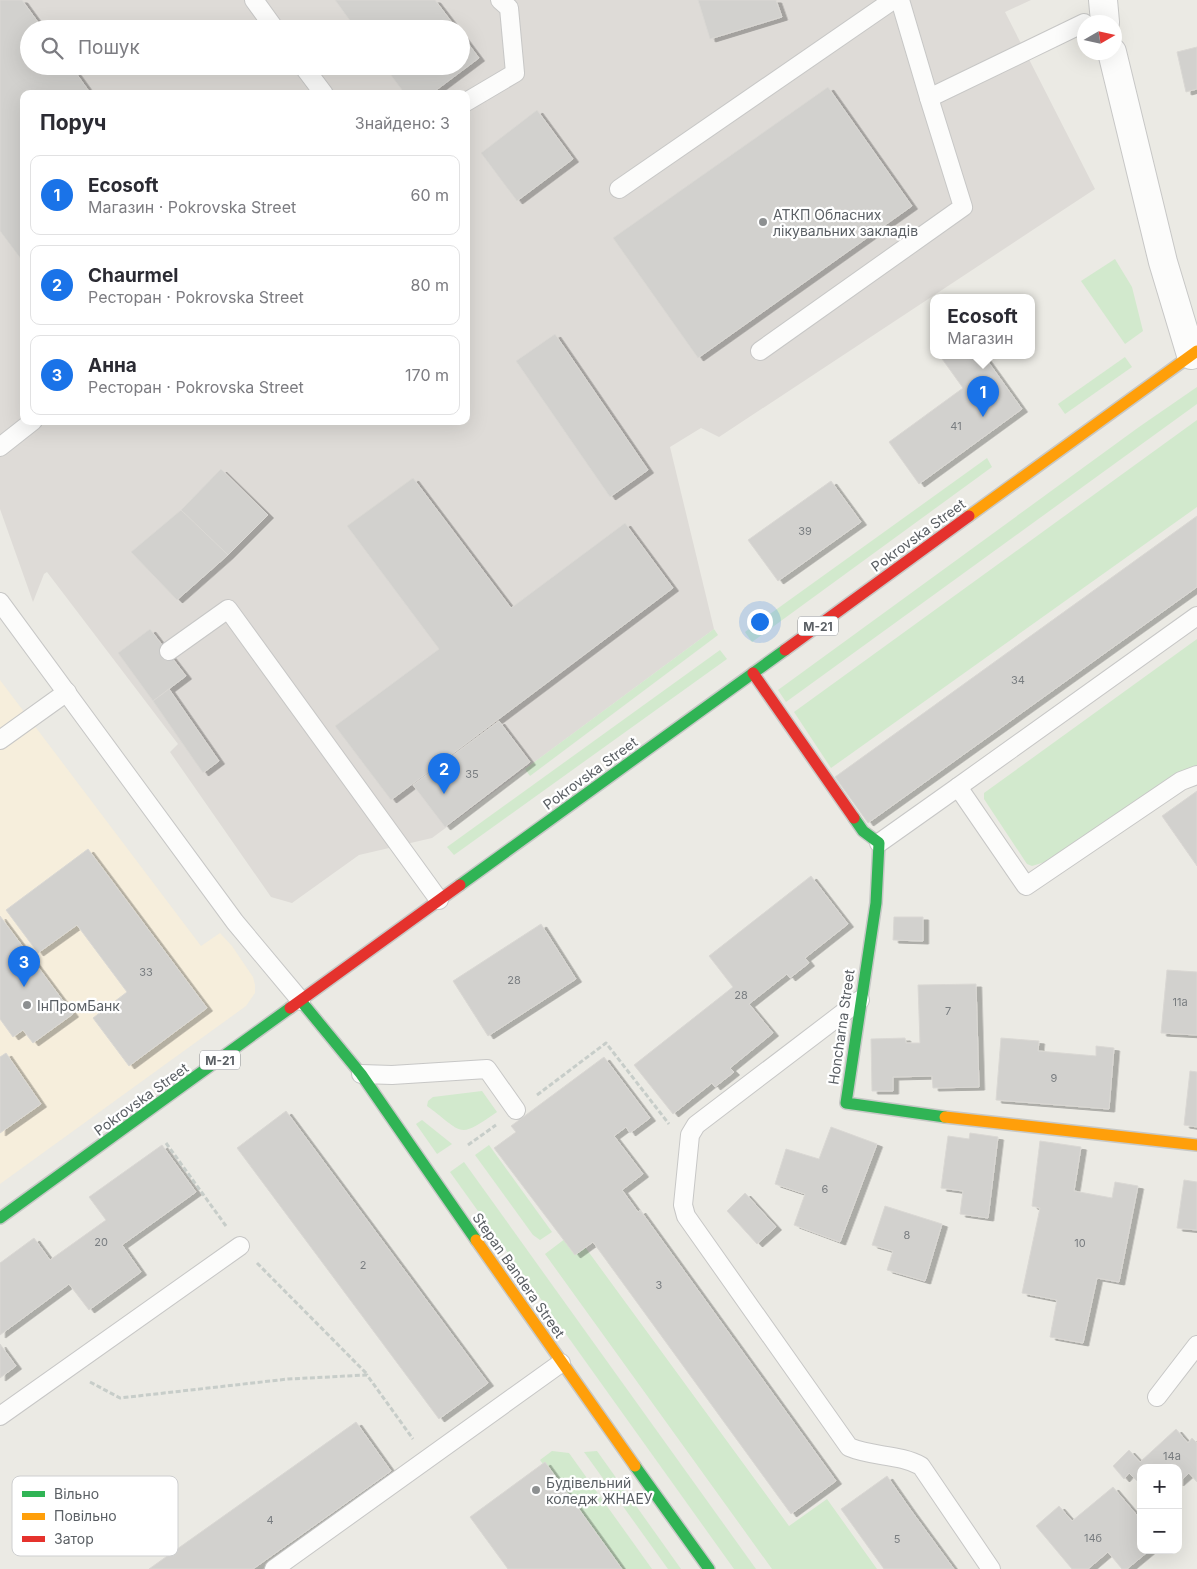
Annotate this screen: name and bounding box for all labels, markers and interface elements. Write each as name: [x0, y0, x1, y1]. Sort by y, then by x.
north arrow: [1077, 15, 1122, 60]
search box: [20, 20, 470, 75]
icon: search: [38, 34, 66, 62]
text: Пошук: [78, 36, 140, 59]
text: Поруч: [40, 110, 107, 135]
text: Знайдено: 3: [355, 113, 450, 133]
text: Ecosoft: [88, 174, 158, 197]
text: 1: [54, 185, 60, 205]
text: 60 m: [410, 185, 449, 205]
text: Магазин · Pokrovska Street: [88, 197, 296, 217]
place label: АТКП Обласних лікувальних закладів: [773, 206, 918, 239]
marker: АТКП Обласних лікувальних закладів: [757, 216, 769, 228]
text: Chaurmel: [88, 264, 178, 287]
text: 2: [52, 275, 62, 295]
text: 80 m: [410, 275, 449, 295]
text: Ресторан · Pokrovska Street: [88, 287, 304, 307]
popup: [930, 294, 1035, 359]
text: Ecosoft: [947, 305, 1018, 328]
text: Магазин: [947, 328, 1014, 348]
text: Анна: [88, 354, 137, 377]
text: 3: [52, 365, 62, 385]
text: 170 m: [405, 365, 449, 385]
pin: 1: [967, 376, 999, 417]
text: Ресторан · Pokrovska Street: [88, 377, 304, 397]
house number: 41: [950, 419, 962, 433]
street label: Pokrovska Street: [868, 495, 969, 575]
house number: 39: [798, 524, 812, 538]
your location: [747, 609, 773, 635]
road number: М-21: [798, 616, 838, 636]
house number: 34: [1011, 673, 1025, 687]
street label: Pokrovska Street: [540, 733, 641, 813]
pin: 2: [428, 753, 460, 794]
house number: 35: [465, 767, 479, 781]
pin: 3: [8, 946, 40, 987]
house number: 33: [139, 965, 153, 979]
street label: Honcharna Street: [824, 968, 858, 1086]
house number: 28: [507, 973, 521, 987]
house number: 28: [734, 988, 748, 1002]
house number: 11а: [1172, 995, 1188, 1009]
place label: ІнПромБанк: [37, 997, 120, 1014]
marker: ІнПромБанк: [21, 999, 33, 1011]
house number: 7: [945, 1004, 951, 1018]
road number: М-21: [200, 1050, 240, 1070]
street label: Pokrovska Street: [91, 1059, 192, 1139]
house number: 9: [1051, 1071, 1058, 1085]
house number: 6: [822, 1182, 829, 1196]
street label: Stepan Bandera Street: [469, 1209, 569, 1341]
house number: 8: [904, 1228, 911, 1242]
house number: 20: [94, 1235, 108, 1249]
house number: 10: [1074, 1236, 1086, 1250]
house number: 2: [360, 1258, 366, 1272]
house number: 3: [656, 1278, 663, 1292]
house number: 14а: [1163, 1449, 1181, 1463]
map controls: [1137, 1464, 1182, 1554]
button: +: [1137, 1464, 1182, 1509]
place label: Будівельний коледж ЖНАЕУ: [546, 1474, 653, 1507]
legend: [12, 1476, 178, 1556]
marker: Будівельний коледж ЖНАЕУ: [530, 1484, 542, 1496]
text: Вільно: [54, 1485, 99, 1502]
text: Повільно: [54, 1507, 117, 1524]
button: −: [1137, 1509, 1182, 1554]
house number: 4: [266, 1513, 274, 1527]
text: Затор: [54, 1530, 94, 1547]
house number: 14б: [1084, 1531, 1102, 1545]
house number: 5: [894, 1532, 901, 1546]

